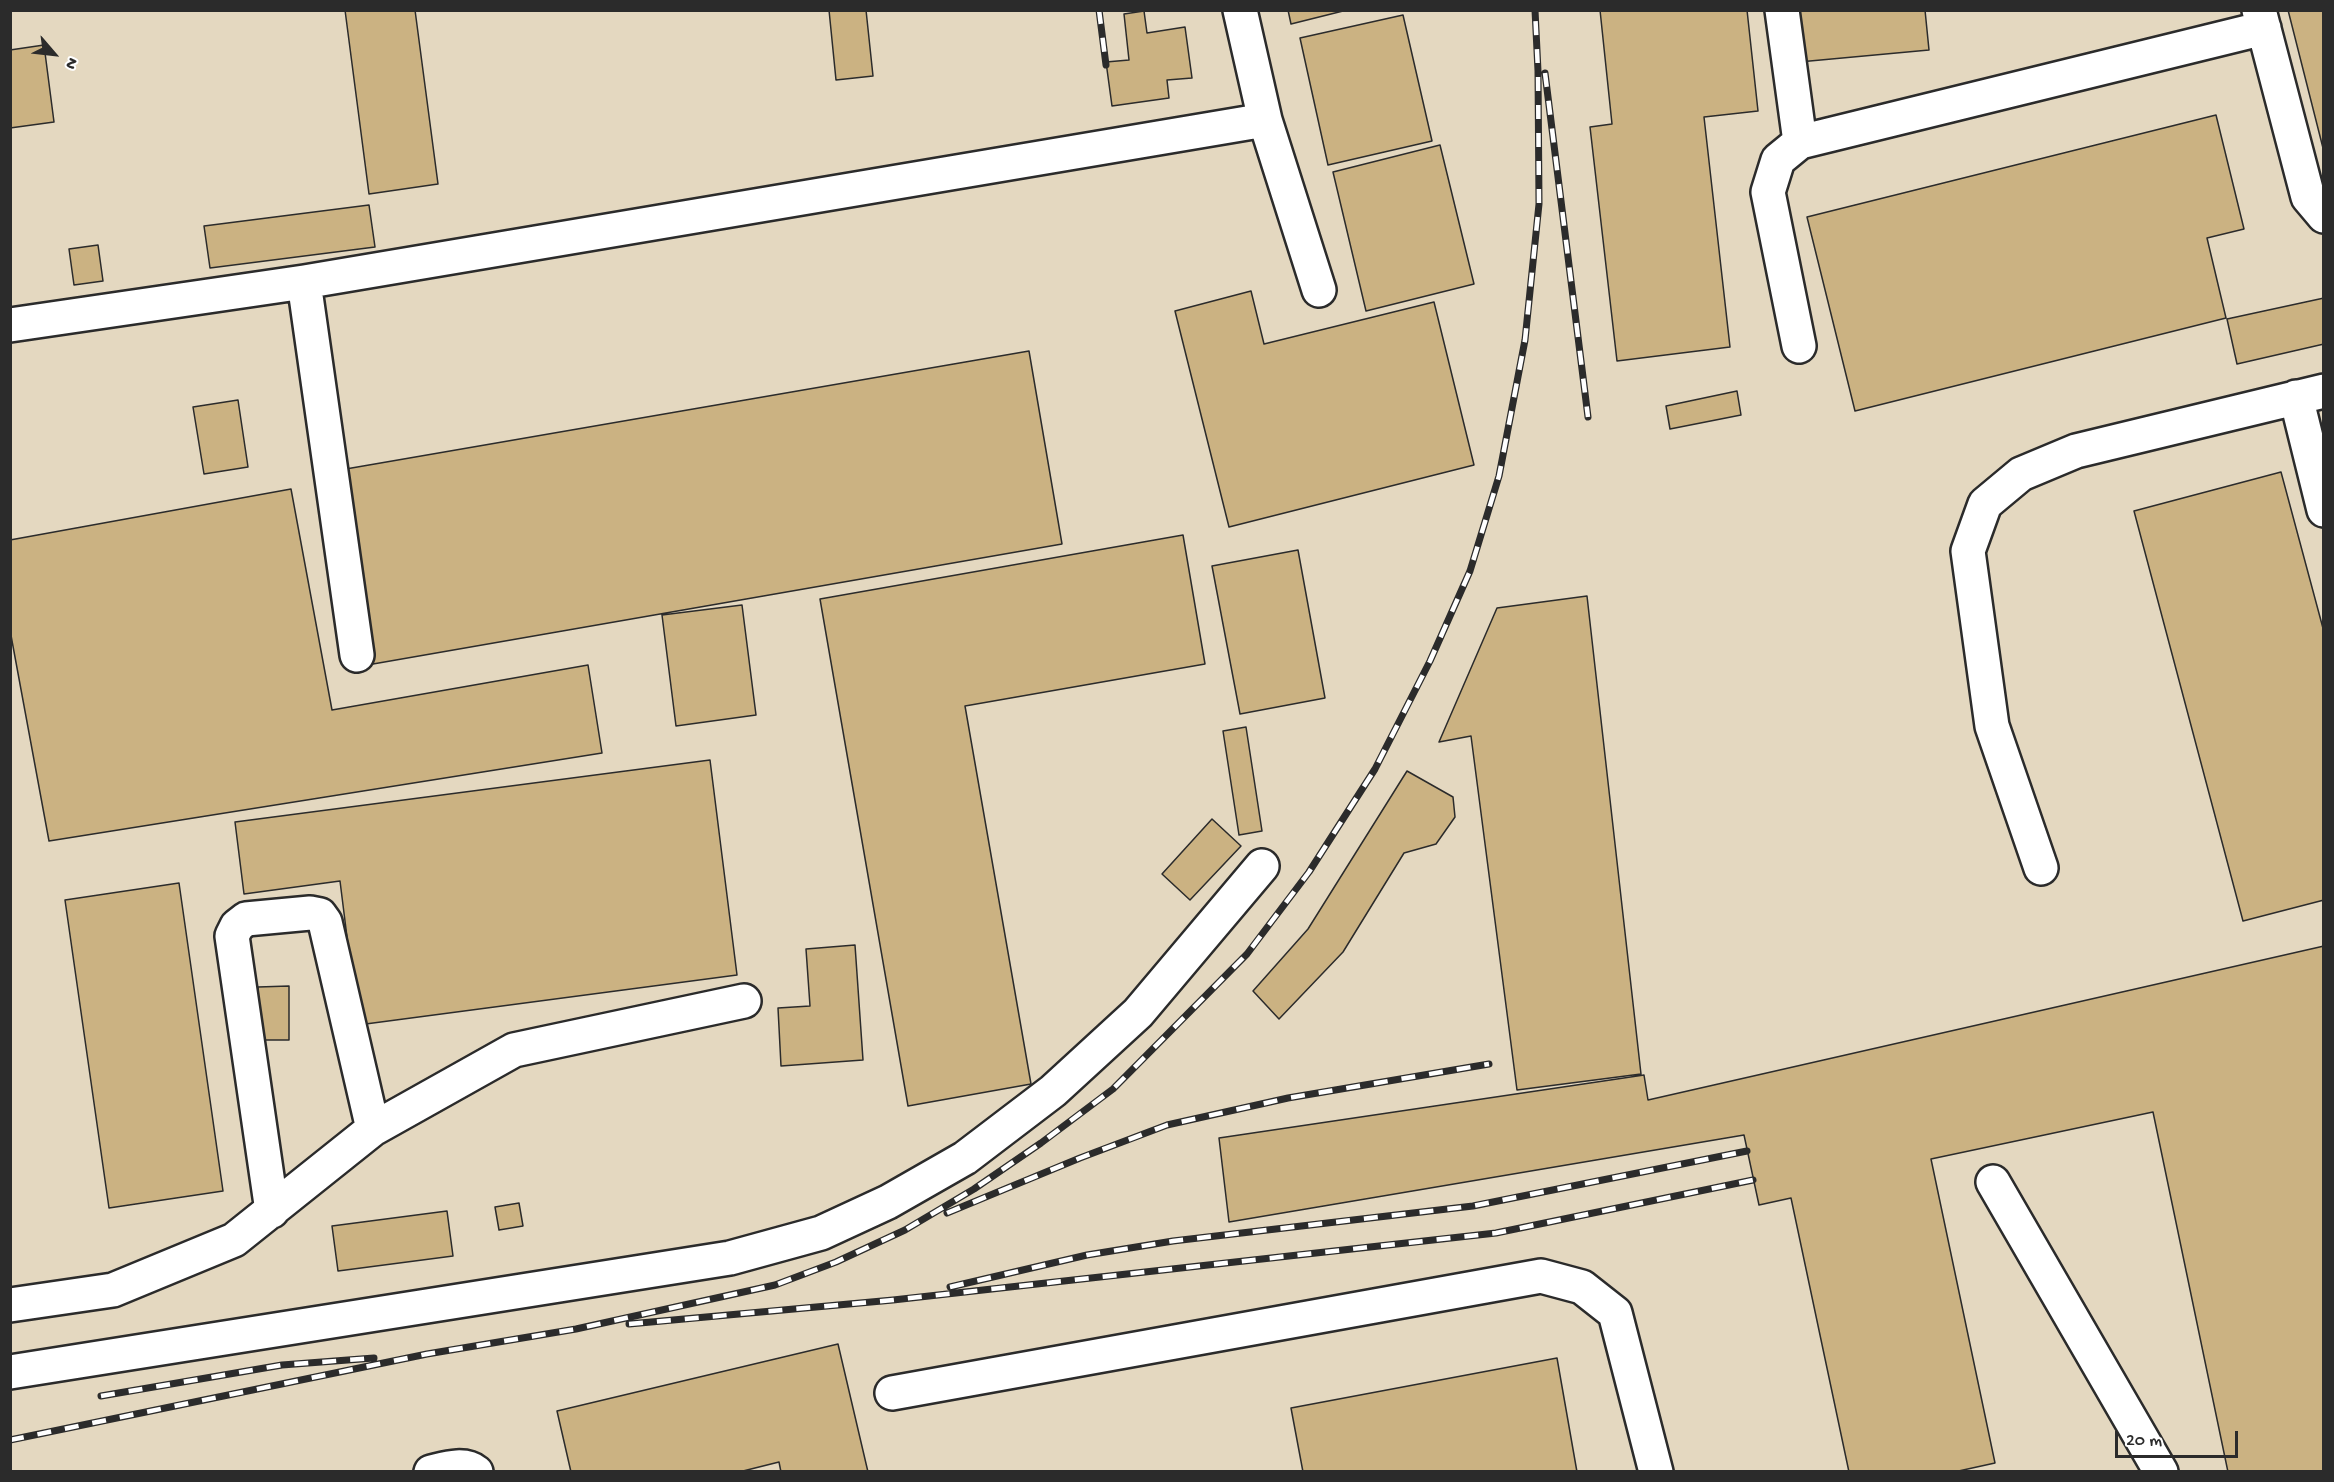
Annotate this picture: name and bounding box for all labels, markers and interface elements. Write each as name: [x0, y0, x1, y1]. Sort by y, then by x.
north arrow: [24, 24, 84, 84]
text: N: [59, 54, 81, 72]
scale bar: [2118, 1419, 2241, 1457]
text: 20 m: [2126, 1431, 2162, 1452]

